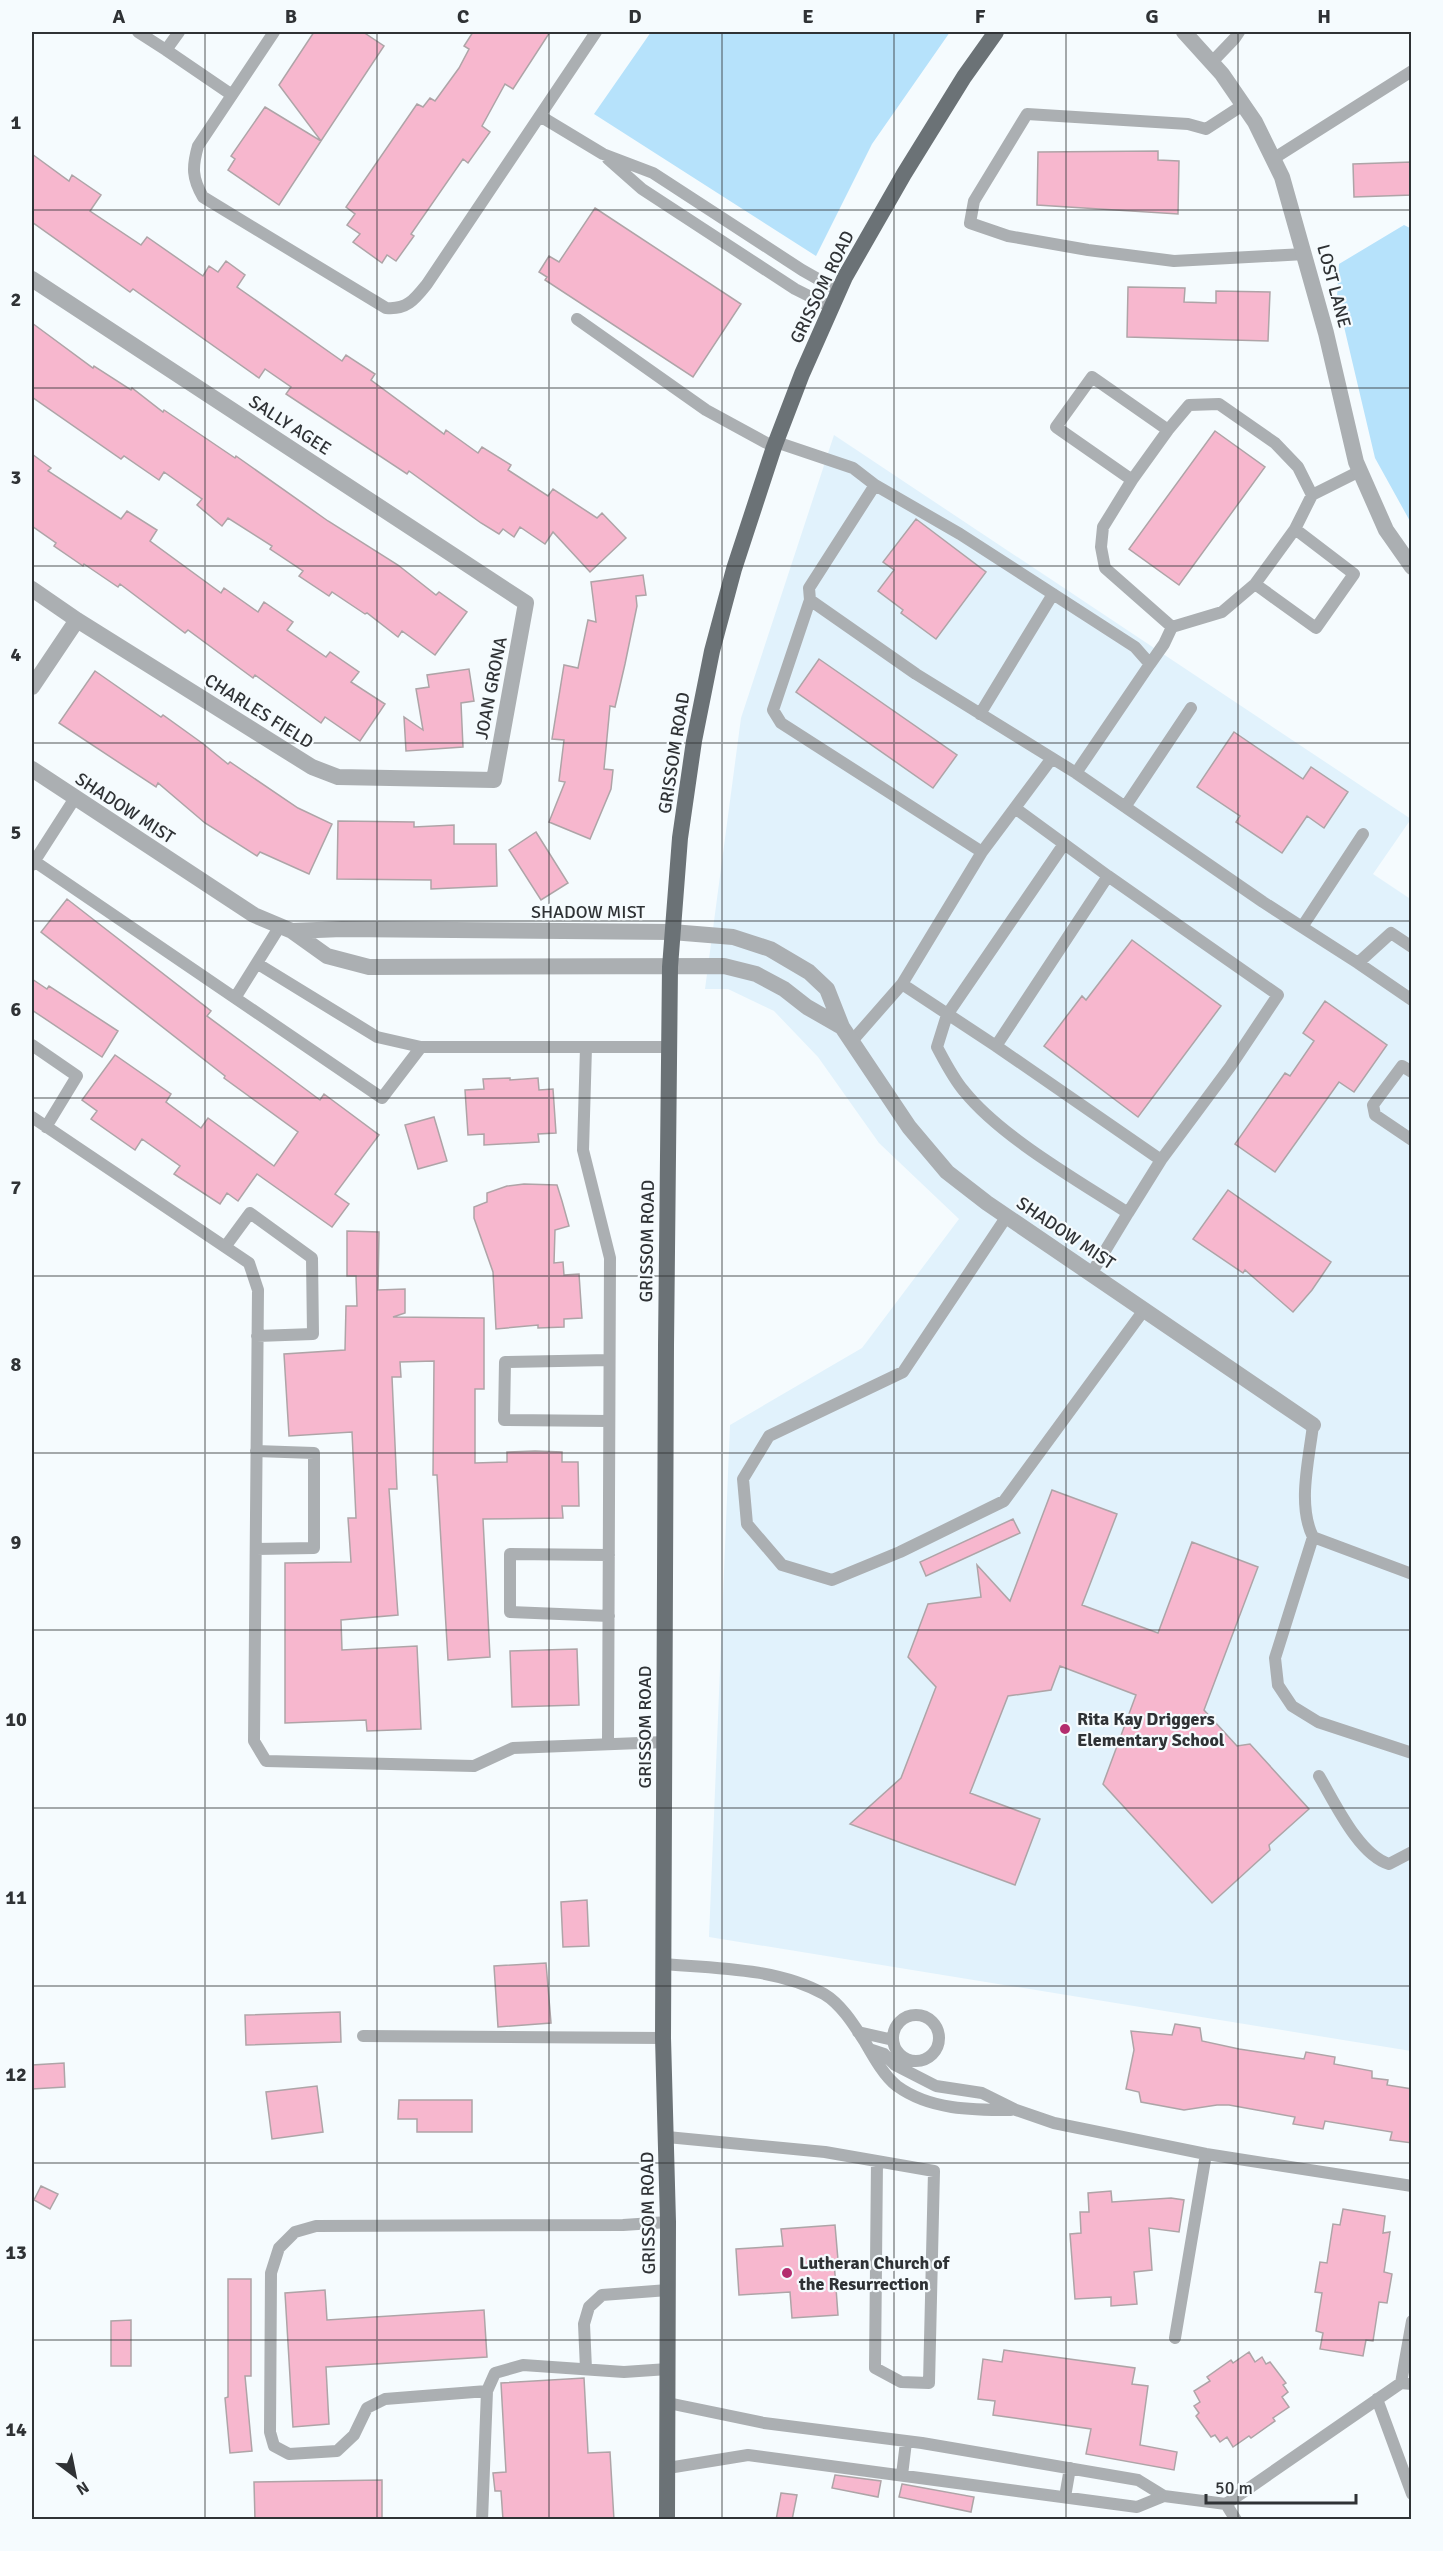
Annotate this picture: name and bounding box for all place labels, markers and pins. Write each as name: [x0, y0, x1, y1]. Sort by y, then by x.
place label: Rita Kay Driggers Elementary School: [1077, 1708, 1225, 1751]
marker: Rita Kay Driggers Elementary School: [1058, 1722, 1072, 1736]
place label: Lutheran Church of the Resurrection: [798, 2252, 951, 2295]
marker: Lutheran Church of the Resurrection: [780, 2266, 794, 2280]

